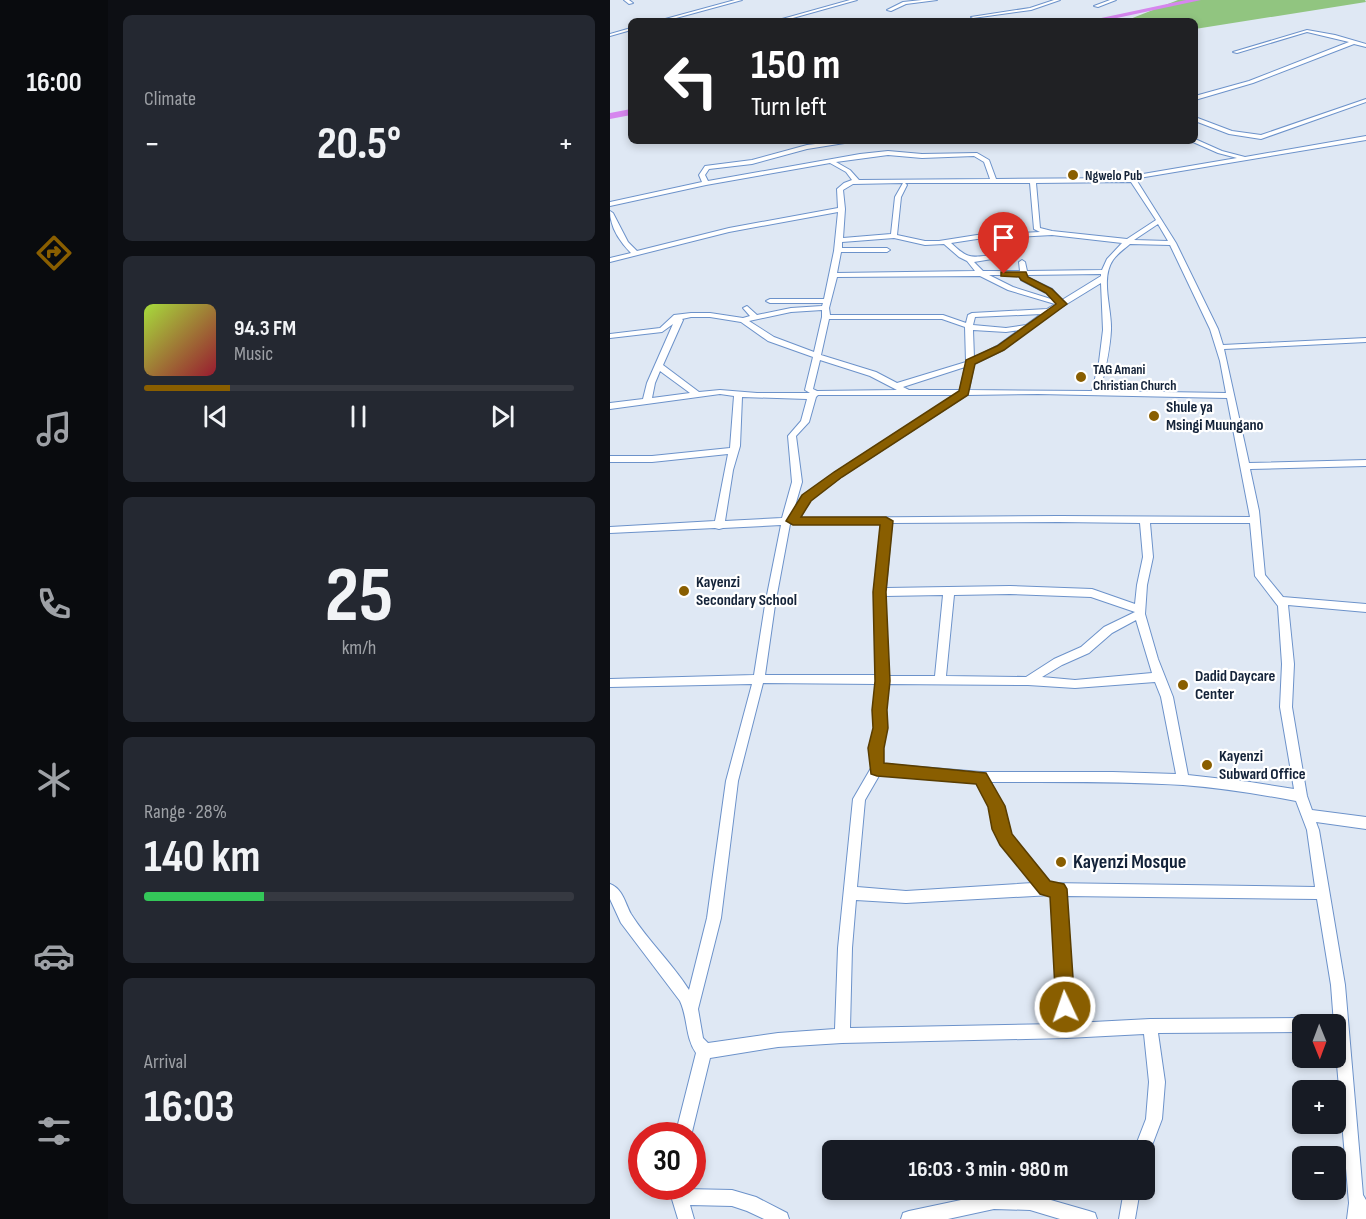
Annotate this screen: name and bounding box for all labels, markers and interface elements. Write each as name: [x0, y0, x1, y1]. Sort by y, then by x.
text: 150 m: [751, 40, 840, 91]
icon: left: [652, 42, 730, 120]
text: 16:00: [26, 67, 82, 99]
text: Climate: [144, 87, 196, 111]
text: Turn left: [751, 91, 827, 123]
text: 20.5°: [317, 117, 401, 172]
text: −: [144, 124, 160, 164]
text: +: [558, 124, 574, 164]
place label: Ngwelo Pub: [1085, 167, 1142, 184]
marker: Ngwelo Pub: [1066, 168, 1080, 182]
pin: [978, 212, 1029, 274]
icon: arrive: [987, 221, 1020, 254]
icon: directions: [33, 232, 75, 274]
text: 94.3 FM: [234, 315, 296, 342]
text: Music: [234, 342, 273, 366]
place label: TAG Amani Christian Church: [1093, 361, 1176, 394]
marker: TAG Amani Christian Church: [1074, 370, 1088, 384]
place label: Shule ya Msingi Muungano: [1166, 398, 1264, 435]
icon: previous: [199, 400, 232, 433]
icon: pause: [342, 400, 375, 433]
icon: next: [486, 400, 519, 433]
icon: music: [33, 408, 75, 450]
marker: Shule ya Msingi Muungano: [1147, 409, 1161, 423]
text: 25: [325, 550, 393, 643]
place label: Kayenzi Secondary School: [696, 573, 797, 610]
icon: phone: [33, 583, 75, 625]
marker: Kayenzi Secondary School: [677, 584, 691, 598]
text: km/h: [342, 636, 376, 660]
place label: Dadid Daycare Center: [1195, 667, 1276, 704]
marker: Dadid Daycare Center: [1176, 678, 1190, 692]
place label: Kayenzi Subward Office: [1219, 747, 1306, 784]
marker: Kayenzi Subward Office: [1200, 758, 1214, 772]
icon: climate: [33, 759, 75, 801]
text: Range · 28%: [144, 800, 227, 824]
text: 140 km: [144, 830, 260, 885]
place label: Kayenzi Mosque: [1073, 850, 1186, 874]
marker: Kayenzi Mosque: [1054, 855, 1068, 869]
icon: car: [33, 935, 75, 977]
position arrow: [1033, 975, 1097, 1039]
north arrow: [1292, 1014, 1346, 1068]
map controls: [1292, 1014, 1346, 1200]
text: Arrival: [144, 1050, 187, 1074]
text: 16:03: [144, 1080, 235, 1135]
button: +: [1292, 1080, 1346, 1134]
icon: filters: [33, 1110, 75, 1152]
speed limit sign: 30: [628, 1122, 706, 1200]
button: −: [1292, 1146, 1346, 1200]
text: 16:03 · 3 min · 980 m: [909, 1156, 1068, 1183]

